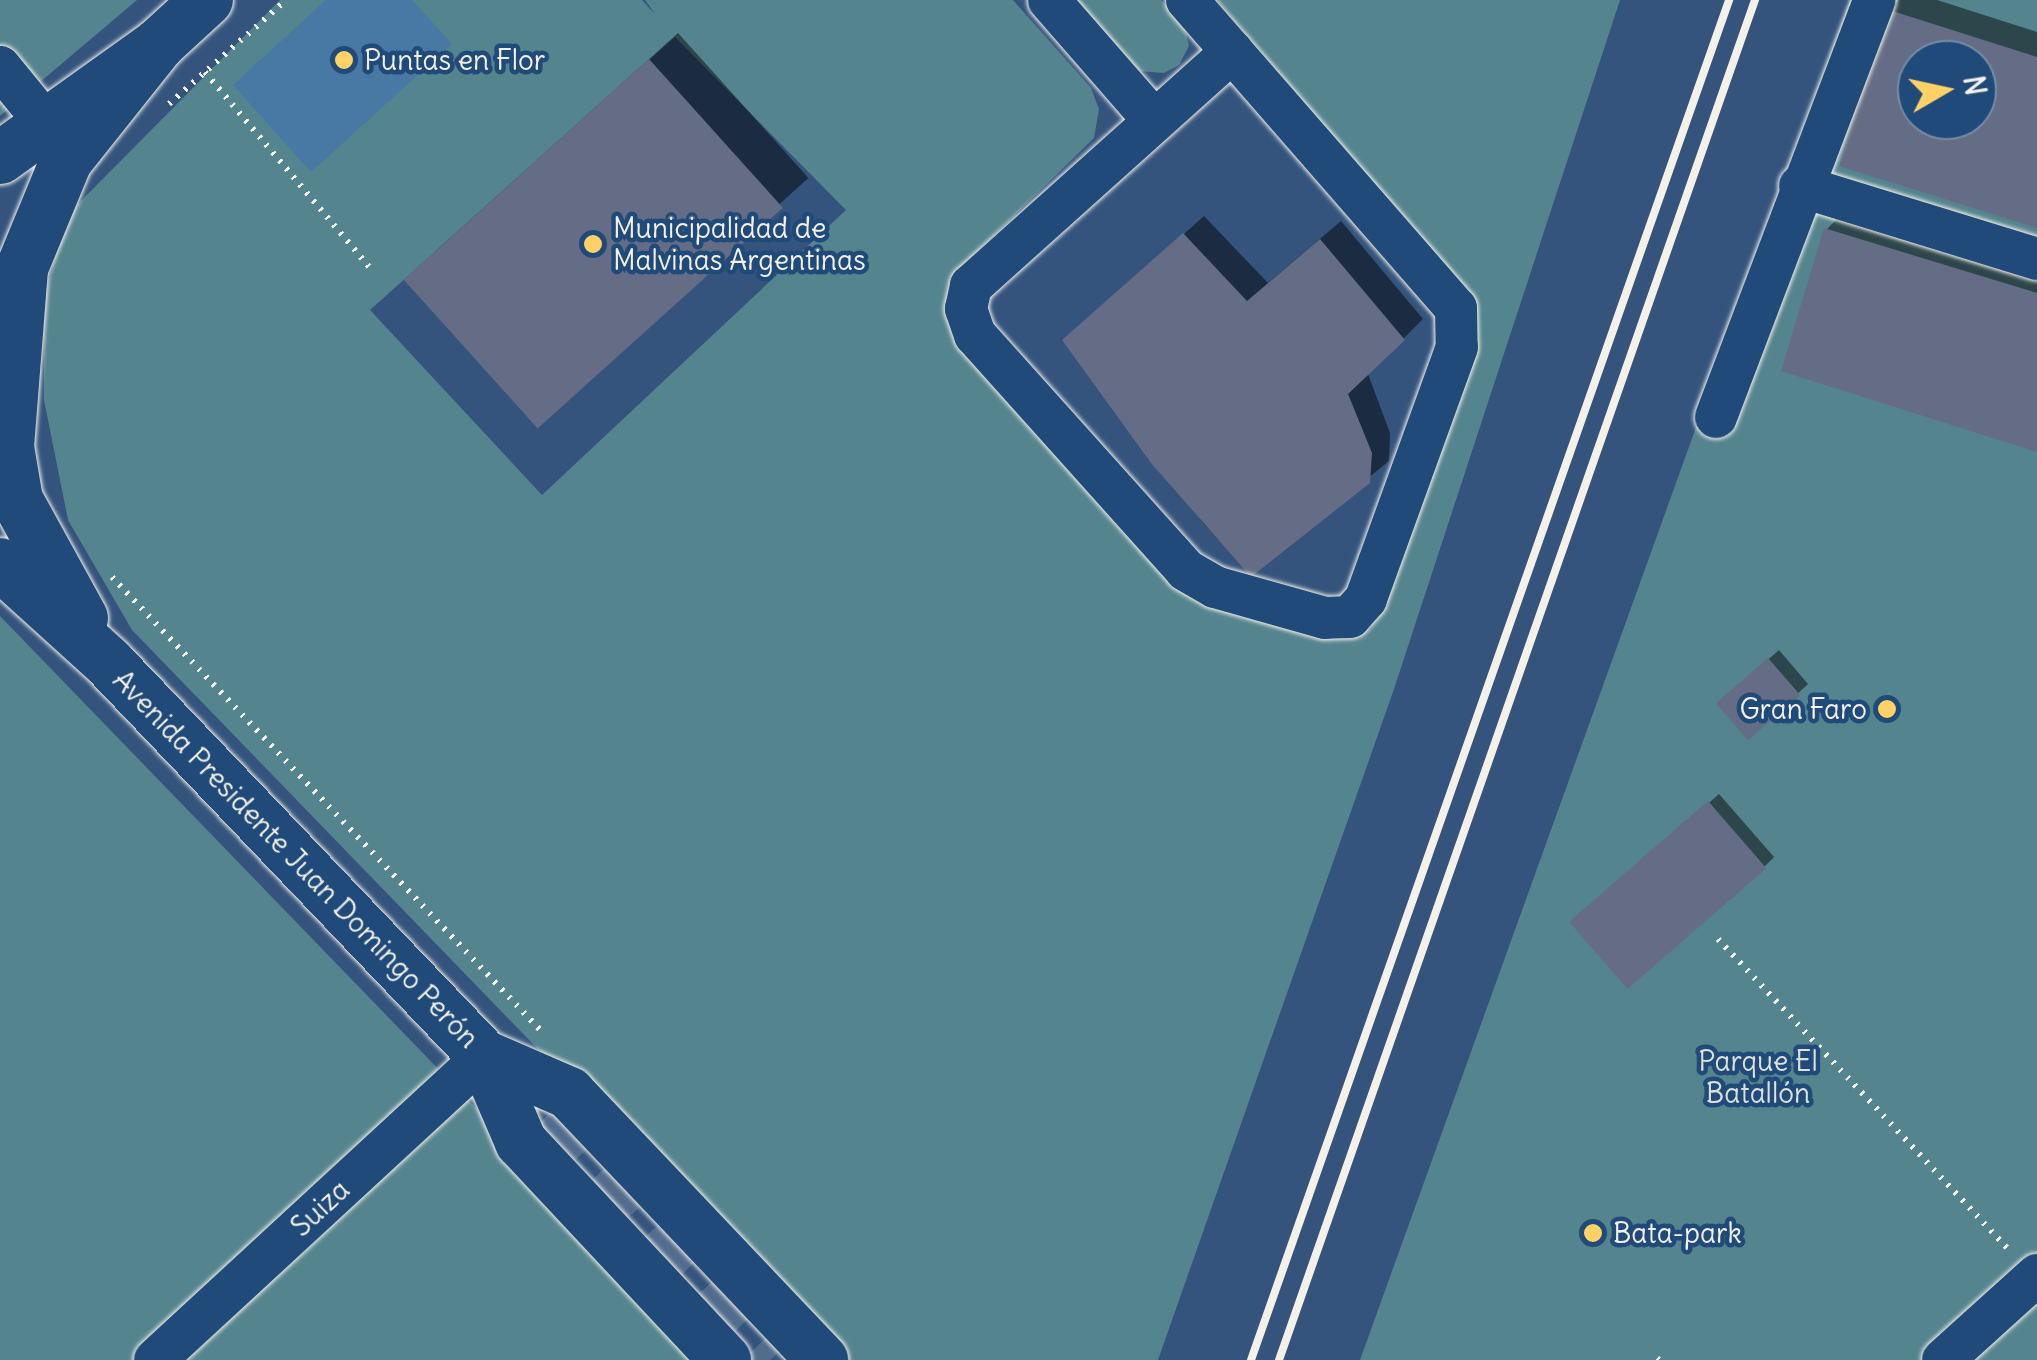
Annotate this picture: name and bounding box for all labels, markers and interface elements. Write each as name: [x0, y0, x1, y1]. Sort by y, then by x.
north arrow: [1897, 40, 1997, 140]
place label: Puntas en Flor: [364, 43, 545, 77]
marker: Puntas en Flor: [333, 49, 355, 71]
text: N: [1955, 73, 1994, 98]
place label: Municipalidad de Malvinas Argentinas: [613, 211, 866, 277]
marker: Municipalidad de Malvinas Argentinas: [582, 233, 604, 255]
street label: Avenida Presidente Juan Domingo Perón: [106, 663, 486, 1055]
place label: Gran Faro: [1739, 692, 1867, 726]
marker: Gran Faro: [1876, 698, 1898, 720]
park label: Parque El Batallón: [1698, 1044, 1818, 1110]
street label: Suiza: [284, 1173, 356, 1243]
place label: Bata-park: [1613, 1216, 1742, 1250]
marker: Bata-park: [1582, 1222, 1604, 1244]

